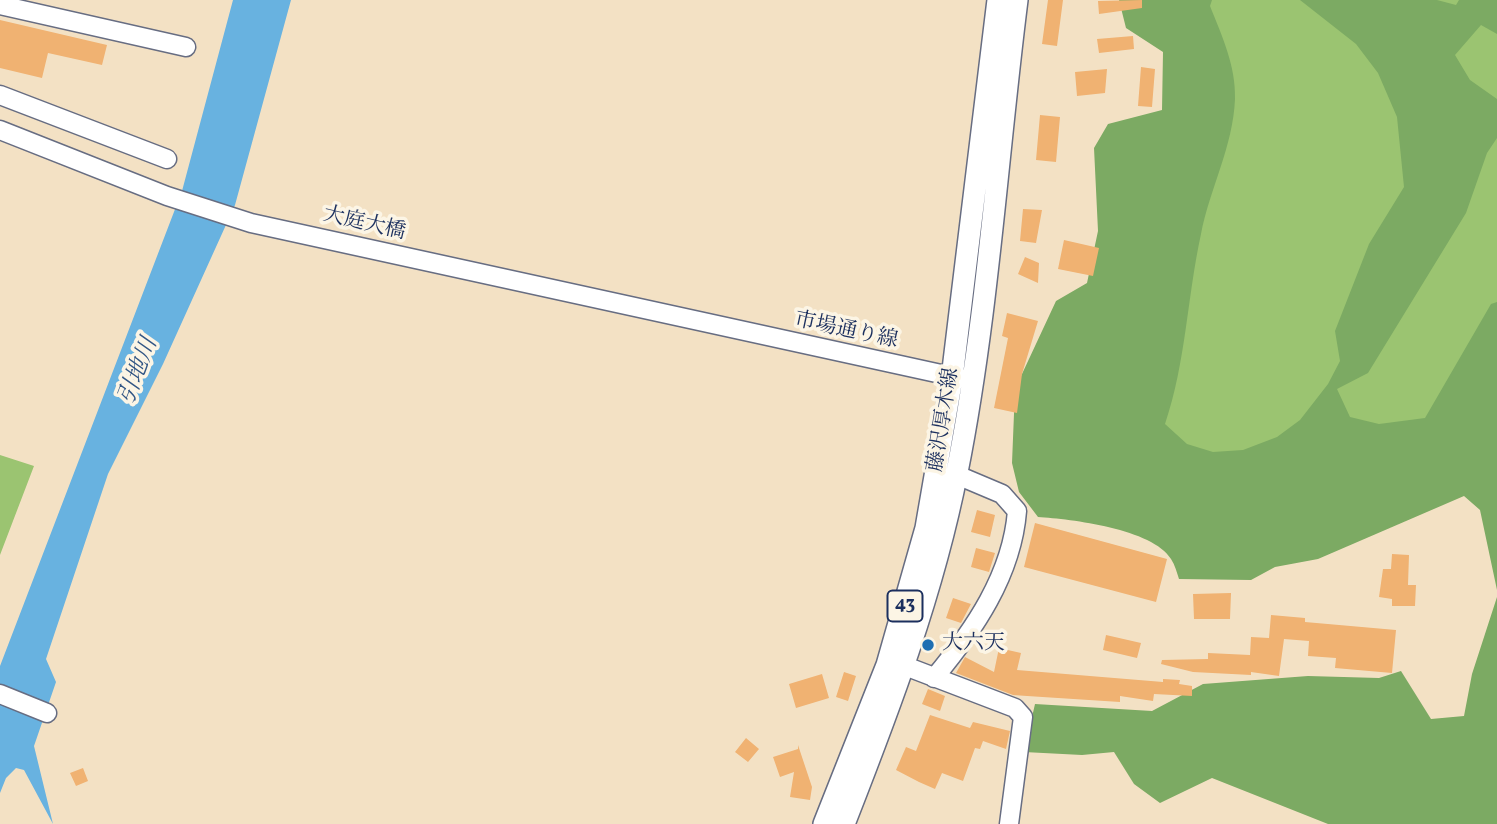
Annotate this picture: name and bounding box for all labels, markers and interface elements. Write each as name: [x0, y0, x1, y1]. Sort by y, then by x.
street label: 大庭大橋: [320, 203, 408, 247]
street label: 市場通り線: [792, 309, 900, 355]
water label: 引地川: [115, 335, 165, 409]
street label: 藤沢厚木線: [924, 366, 966, 474]
road number: 43: [888, 590, 922, 622]
place label: 大六天: [942, 632, 1005, 658]
marker: 大六天: [920, 637, 936, 653]

